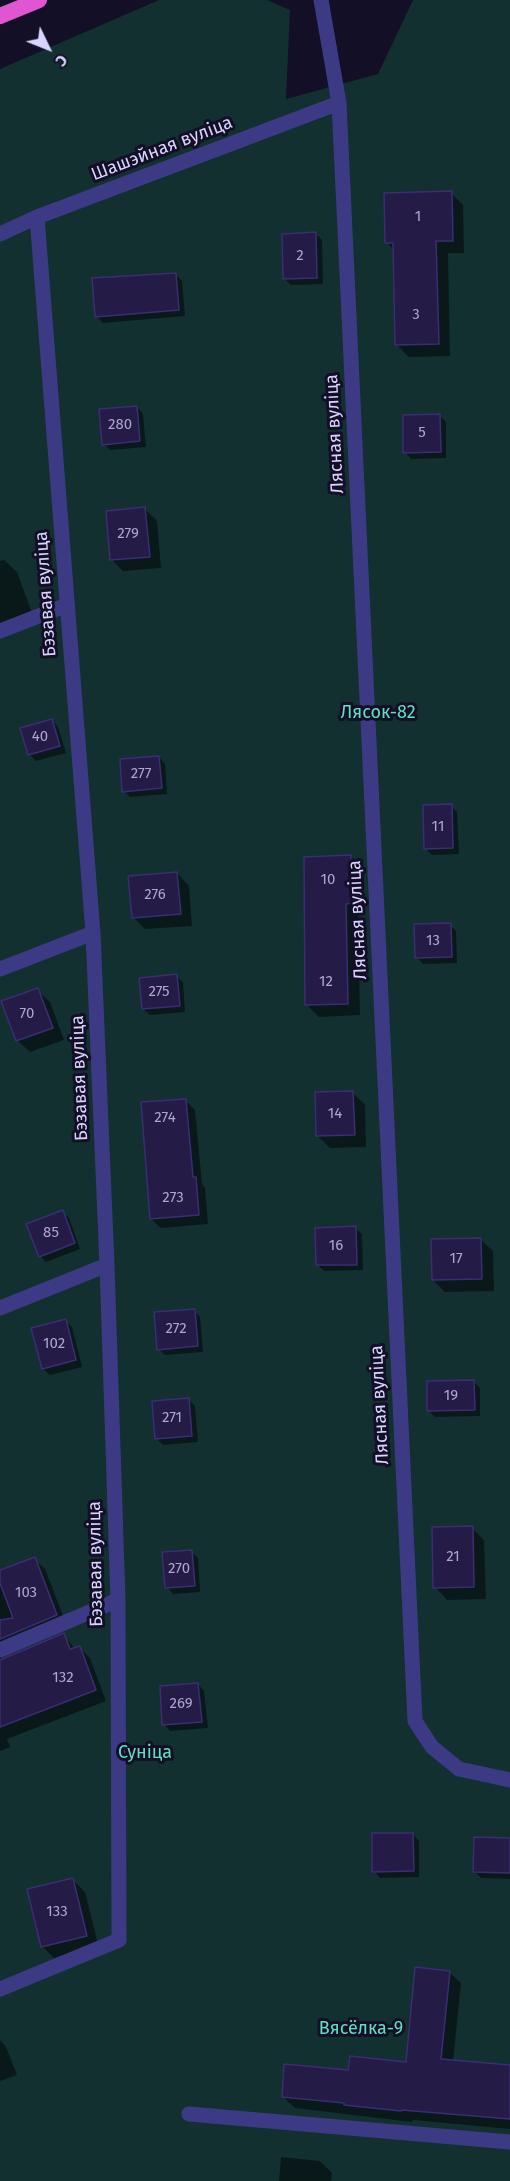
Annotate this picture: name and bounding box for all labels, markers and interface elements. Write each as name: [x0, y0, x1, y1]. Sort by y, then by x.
north arrow: [18, 18, 78, 78]
text: С: [51, 51, 72, 70]
street label: Шашэйная вуліца: [88, 112, 236, 186]
house number: 1: [415, 208, 421, 226]
house number: 2: [296, 247, 304, 265]
house number: 3: [412, 306, 420, 324]
street label: Лясная вуліца: [321, 374, 349, 494]
house number: 280: [108, 416, 132, 434]
house number: 5: [418, 424, 426, 442]
house number: 279: [117, 525, 139, 543]
street label: Бэзавая вуліца: [31, 530, 61, 658]
park label: Лясок-82: [340, 702, 416, 724]
house number: 40: [32, 728, 48, 746]
house number: 277: [131, 765, 151, 783]
house number: 11: [432, 818, 444, 836]
street label: Лясная вуліца: [344, 860, 372, 980]
house number: 10: [321, 871, 335, 889]
house number: 276: [144, 886, 166, 904]
house number: 13: [426, 932, 440, 950]
house number: 12: [319, 973, 333, 991]
house number: 275: [148, 983, 170, 1001]
house number: 70: [20, 1005, 34, 1023]
street label: Бэзавая вуліца: [67, 1015, 93, 1141]
house number: 14: [328, 1105, 342, 1123]
house number: 274: [154, 1109, 176, 1127]
house number: 273: [162, 1189, 184, 1207]
house number: 85: [43, 1224, 59, 1242]
house number: 16: [329, 1237, 343, 1255]
house number: 17: [449, 1250, 463, 1268]
house number: 272: [165, 1320, 187, 1338]
house number: 102: [43, 1335, 65, 1353]
street label: Лясная вуліца: [366, 1345, 394, 1465]
house number: 19: [444, 1387, 458, 1405]
house number: 271: [162, 1409, 182, 1427]
street label: Бэзавая вуліца: [84, 1501, 108, 1627]
house number: 21: [446, 1548, 460, 1566]
house number: 270: [168, 1560, 190, 1578]
house number: 103: [15, 1584, 37, 1602]
house number: 132: [52, 1669, 74, 1687]
house number: 269: [169, 1695, 193, 1713]
park label: Суніца: [118, 1742, 172, 1764]
house number: 133: [46, 1903, 68, 1921]
park label: Вясёлка-9: [319, 2018, 403, 2040]

